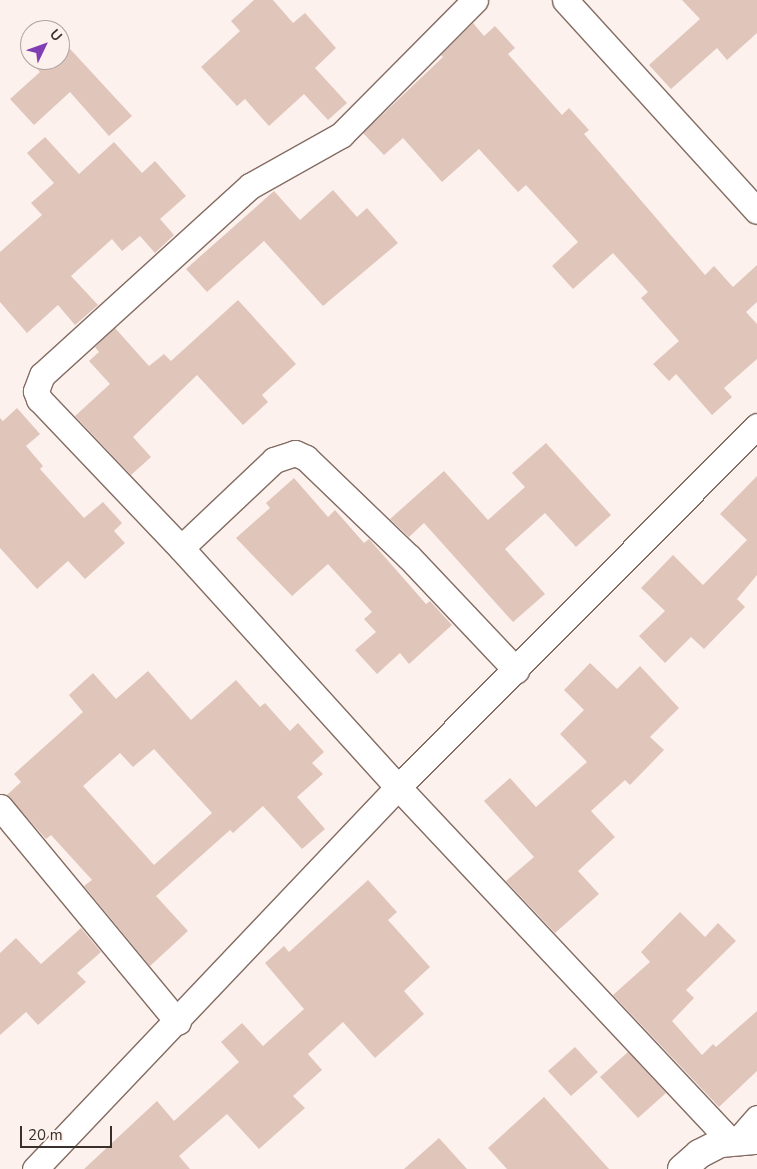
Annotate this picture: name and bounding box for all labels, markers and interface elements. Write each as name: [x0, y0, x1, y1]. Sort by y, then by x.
north arrow: [20, 20, 70, 70]
text: U: [45, 25, 66, 45]
scale bar: [22, 1116, 115, 1148]
text: 20 m: [28, 1125, 63, 1145]

